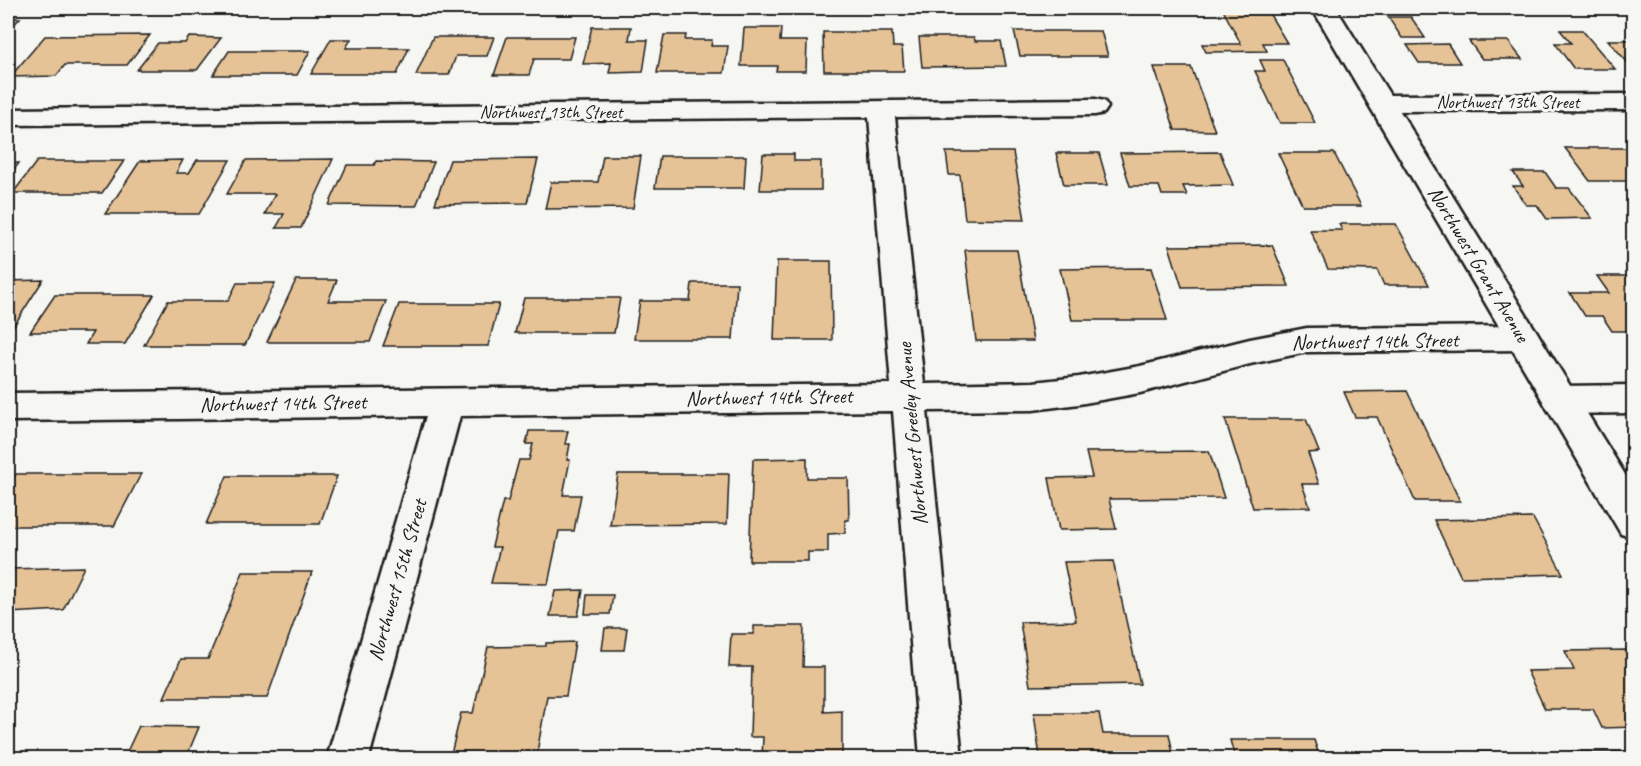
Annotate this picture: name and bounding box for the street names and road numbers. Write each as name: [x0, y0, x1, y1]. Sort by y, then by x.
street label: Northwest 13th Street: [1437, 91, 1581, 113]
street label: Northwest 13th Street: [480, 101, 624, 123]
street label: Northwest Grant Avenue: [1422, 181, 1536, 348]
street label: Northwest 14th Street: [1291, 327, 1461, 355]
street label: Northwest Greeley Avenue: [891, 340, 933, 526]
street label: Northwest 14th Street: [685, 383, 855, 411]
street label: Northwest 14th Street: [199, 389, 369, 417]
street label: Northwest 15th Street: [362, 494, 433, 664]

